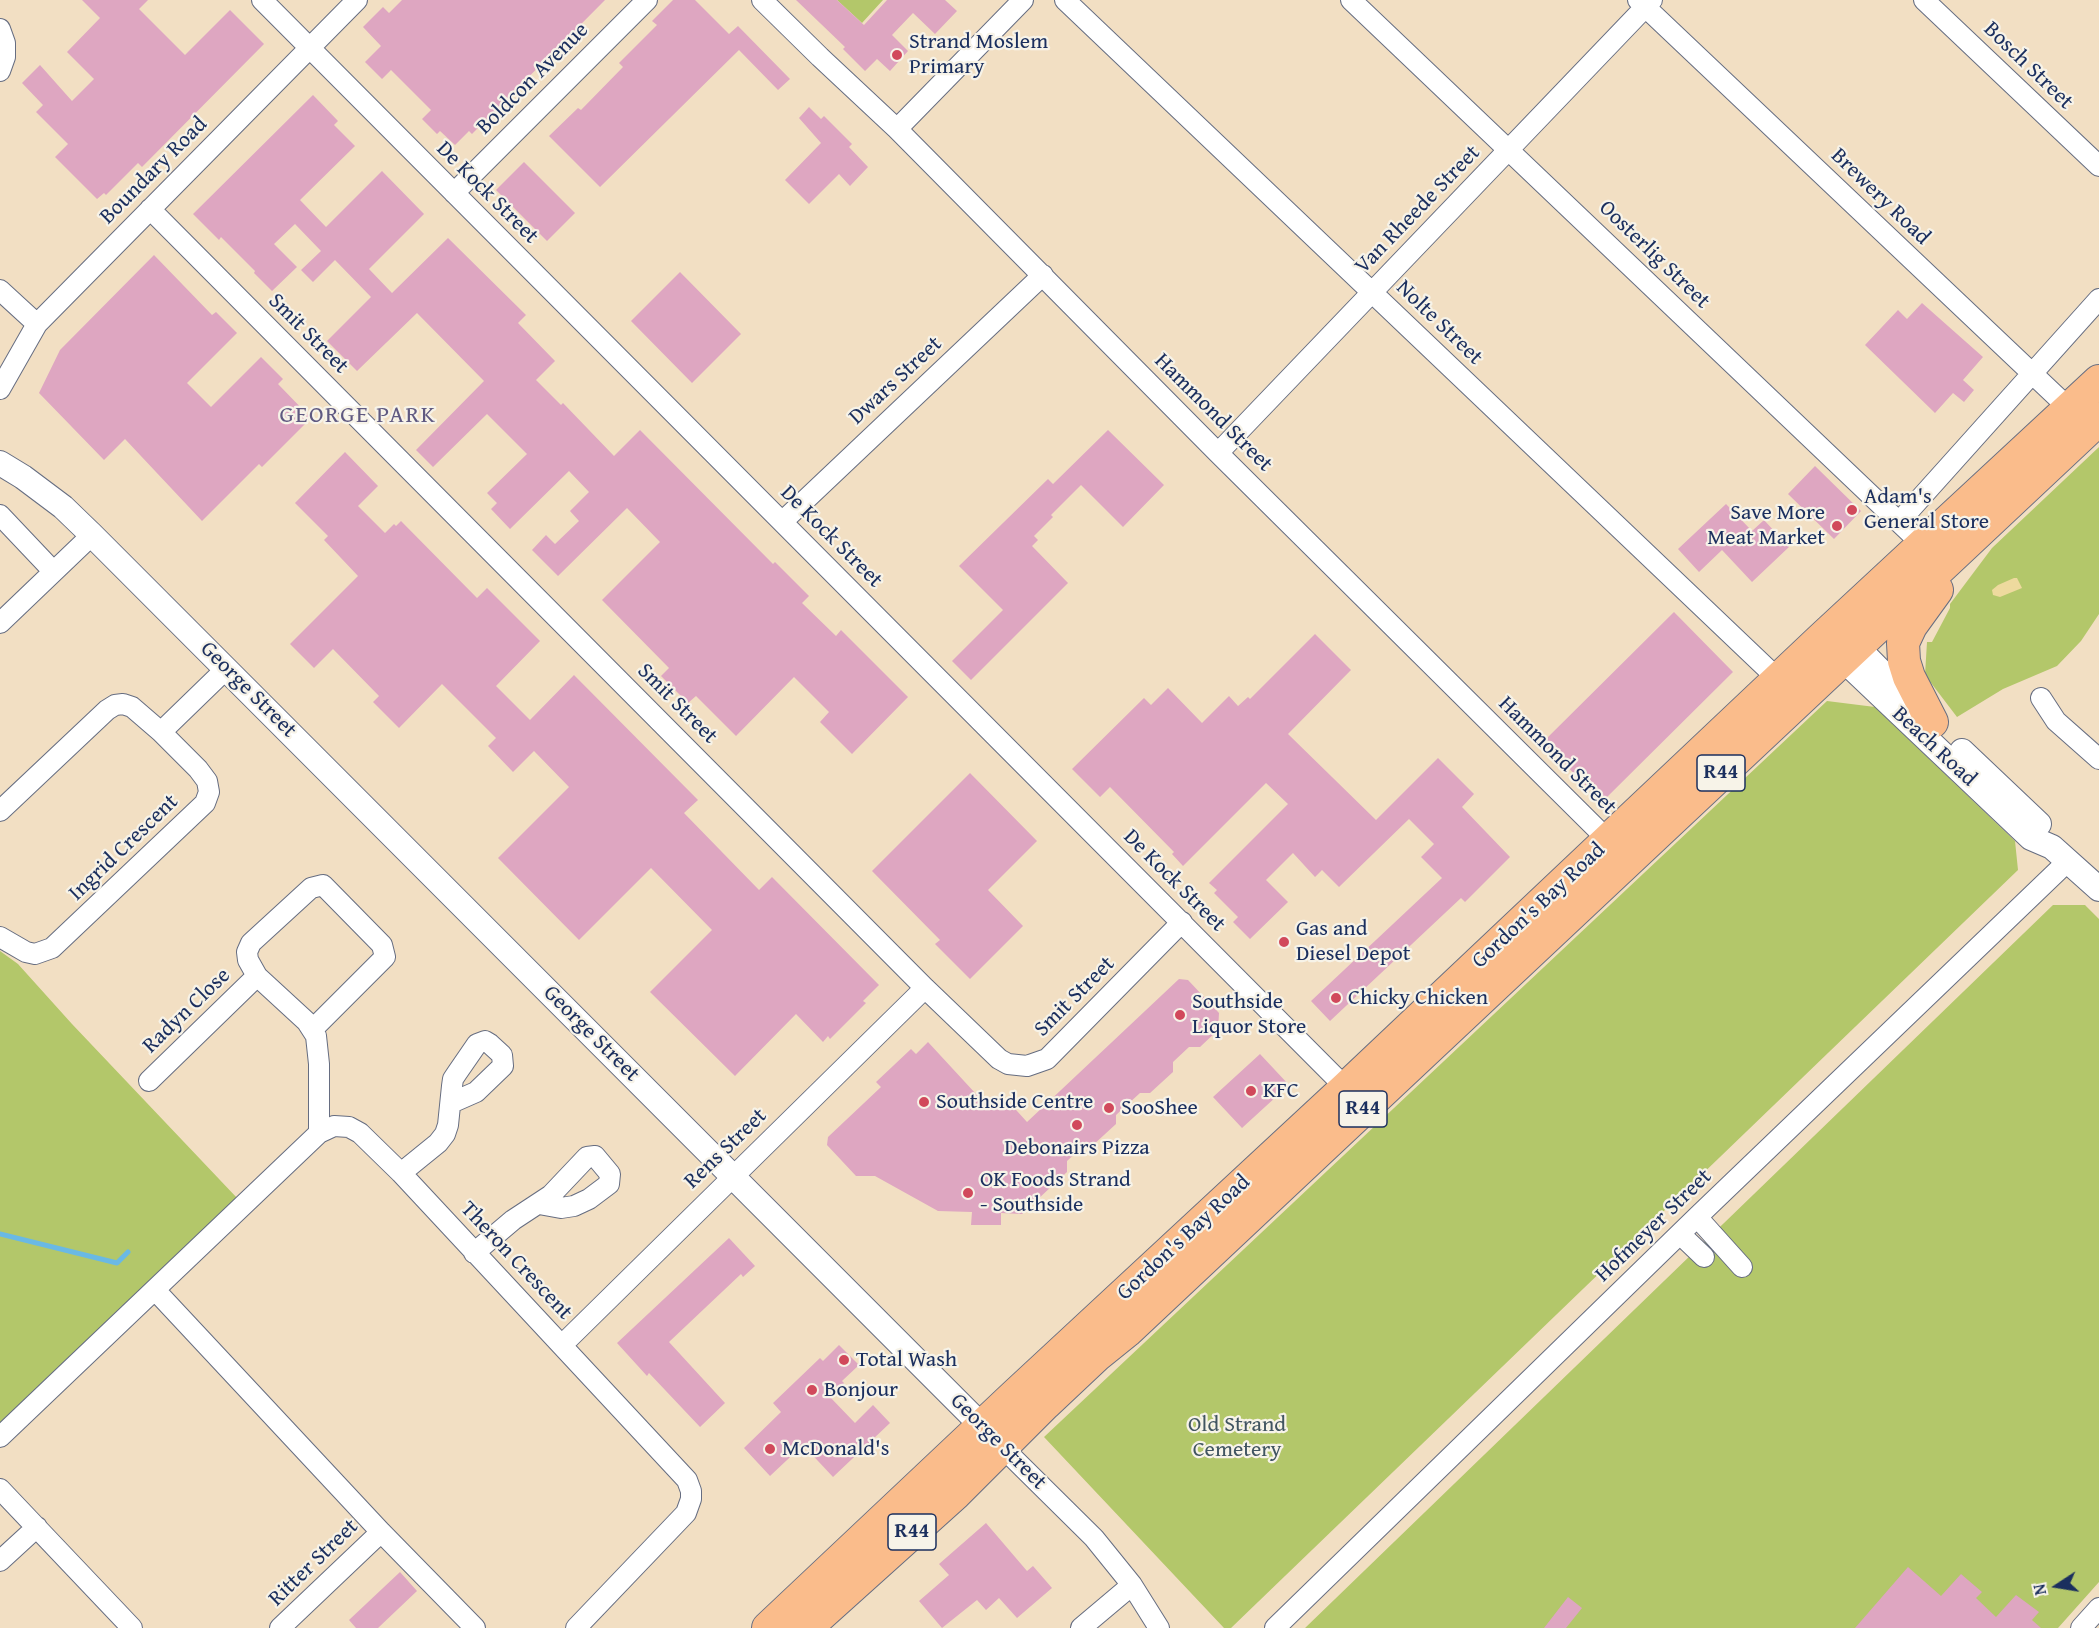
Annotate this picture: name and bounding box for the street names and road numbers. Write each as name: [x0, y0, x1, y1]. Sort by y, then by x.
street label: Bosch Street: [1978, 17, 2078, 115]
street label: Boldcon Avenue: [472, 18, 594, 140]
street label: Boundary Road: [95, 112, 213, 230]
street label: De Kock Street: [430, 136, 544, 250]
street label: Van Rheede Street: [1350, 140, 1486, 280]
street label: Brewery Road: [1825, 143, 1935, 251]
street label: Oosterlig Street: [1593, 195, 1715, 315]
street label: Nolte Street: [1390, 275, 1488, 371]
street label: Smit Street: [262, 288, 354, 380]
street label: Dwars Street: [844, 331, 948, 431]
street label: Hammond Street: [1148, 348, 1278, 478]
street label: De Kock Street: [774, 480, 888, 594]
street label: George Street: [194, 636, 302, 744]
street label: Smit Street: [631, 658, 723, 750]
street label: Hammond Street: [1492, 691, 1622, 821]
street label: Beach Road: [1886, 701, 1982, 793]
road number: R44: [1697, 755, 1745, 791]
street label: Ingrid Crescent: [64, 789, 184, 907]
street label: De Kock Street: [1117, 824, 1231, 938]
street label: Gordon's Bay Road: [1467, 838, 1611, 974]
street label: Smit Street: [1029, 951, 1121, 1043]
street label: Radyn Close: [138, 963, 236, 1059]
street label: George Street: [537, 980, 645, 1088]
road number: R44: [1339, 1091, 1387, 1127]
street label: Rens Street: [679, 1103, 773, 1195]
street label: Hofmeyer Street: [1590, 1164, 1718, 1288]
street label: Gordon's Bay Road: [1112, 1170, 1256, 1306]
street label: Theron Crescent: [454, 1196, 578, 1326]
street label: George Street: [944, 1388, 1052, 1496]
street label: Ritter Street: [264, 1514, 364, 1612]
road number: R44: [888, 1514, 936, 1550]

